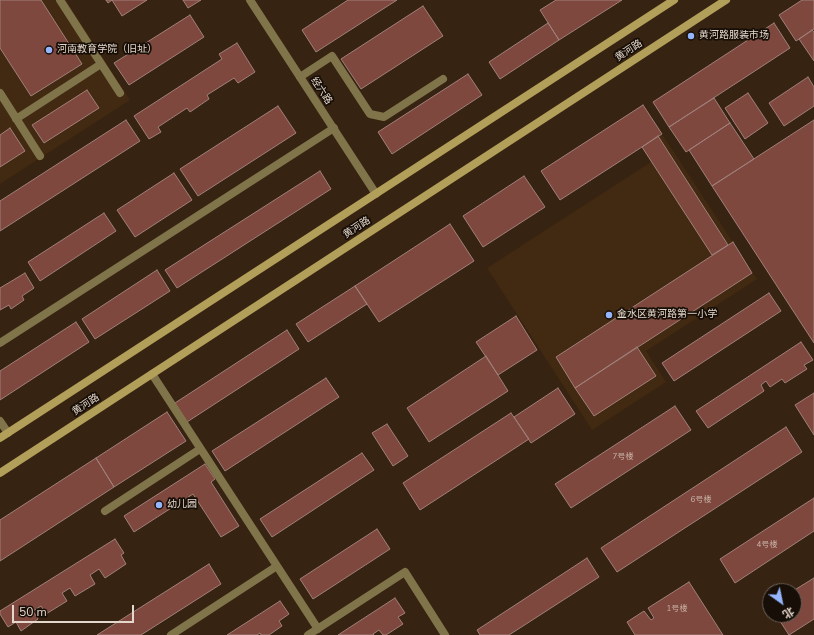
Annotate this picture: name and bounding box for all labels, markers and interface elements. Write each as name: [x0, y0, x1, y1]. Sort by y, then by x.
place label: 黄河路服装市场: [699, 30, 769, 42]
marker: 黄河路服装市场: [686, 31, 696, 41]
street label: 黄河路: [613, 38, 645, 64]
place label: 河南教育学院（旧址）: [57, 44, 157, 56]
marker: 河南教育学院（旧址）: [44, 45, 54, 55]
street label: 经六路: [308, 75, 334, 107]
street label: 黄河路: [341, 215, 373, 241]
place label: 金水区黄河路第一小学: [617, 309, 717, 321]
marker: 金水区黄河路第一小学: [604, 310, 614, 320]
street label: 黄河路: [70, 392, 102, 418]
house number: 7号楼: [613, 452, 633, 462]
house number: 6号楼: [691, 495, 711, 505]
place label: 幼儿园: [167, 499, 197, 511]
marker: 幼儿园: [154, 500, 164, 510]
house number: 4号楼: [757, 540, 777, 550]
north arrow: [762, 583, 802, 623]
scale bar: [14, 597, 136, 623]
text: 北: [780, 603, 797, 622]
text: 50 m: [19, 604, 47, 620]
house number: 1号楼: [667, 604, 687, 614]

